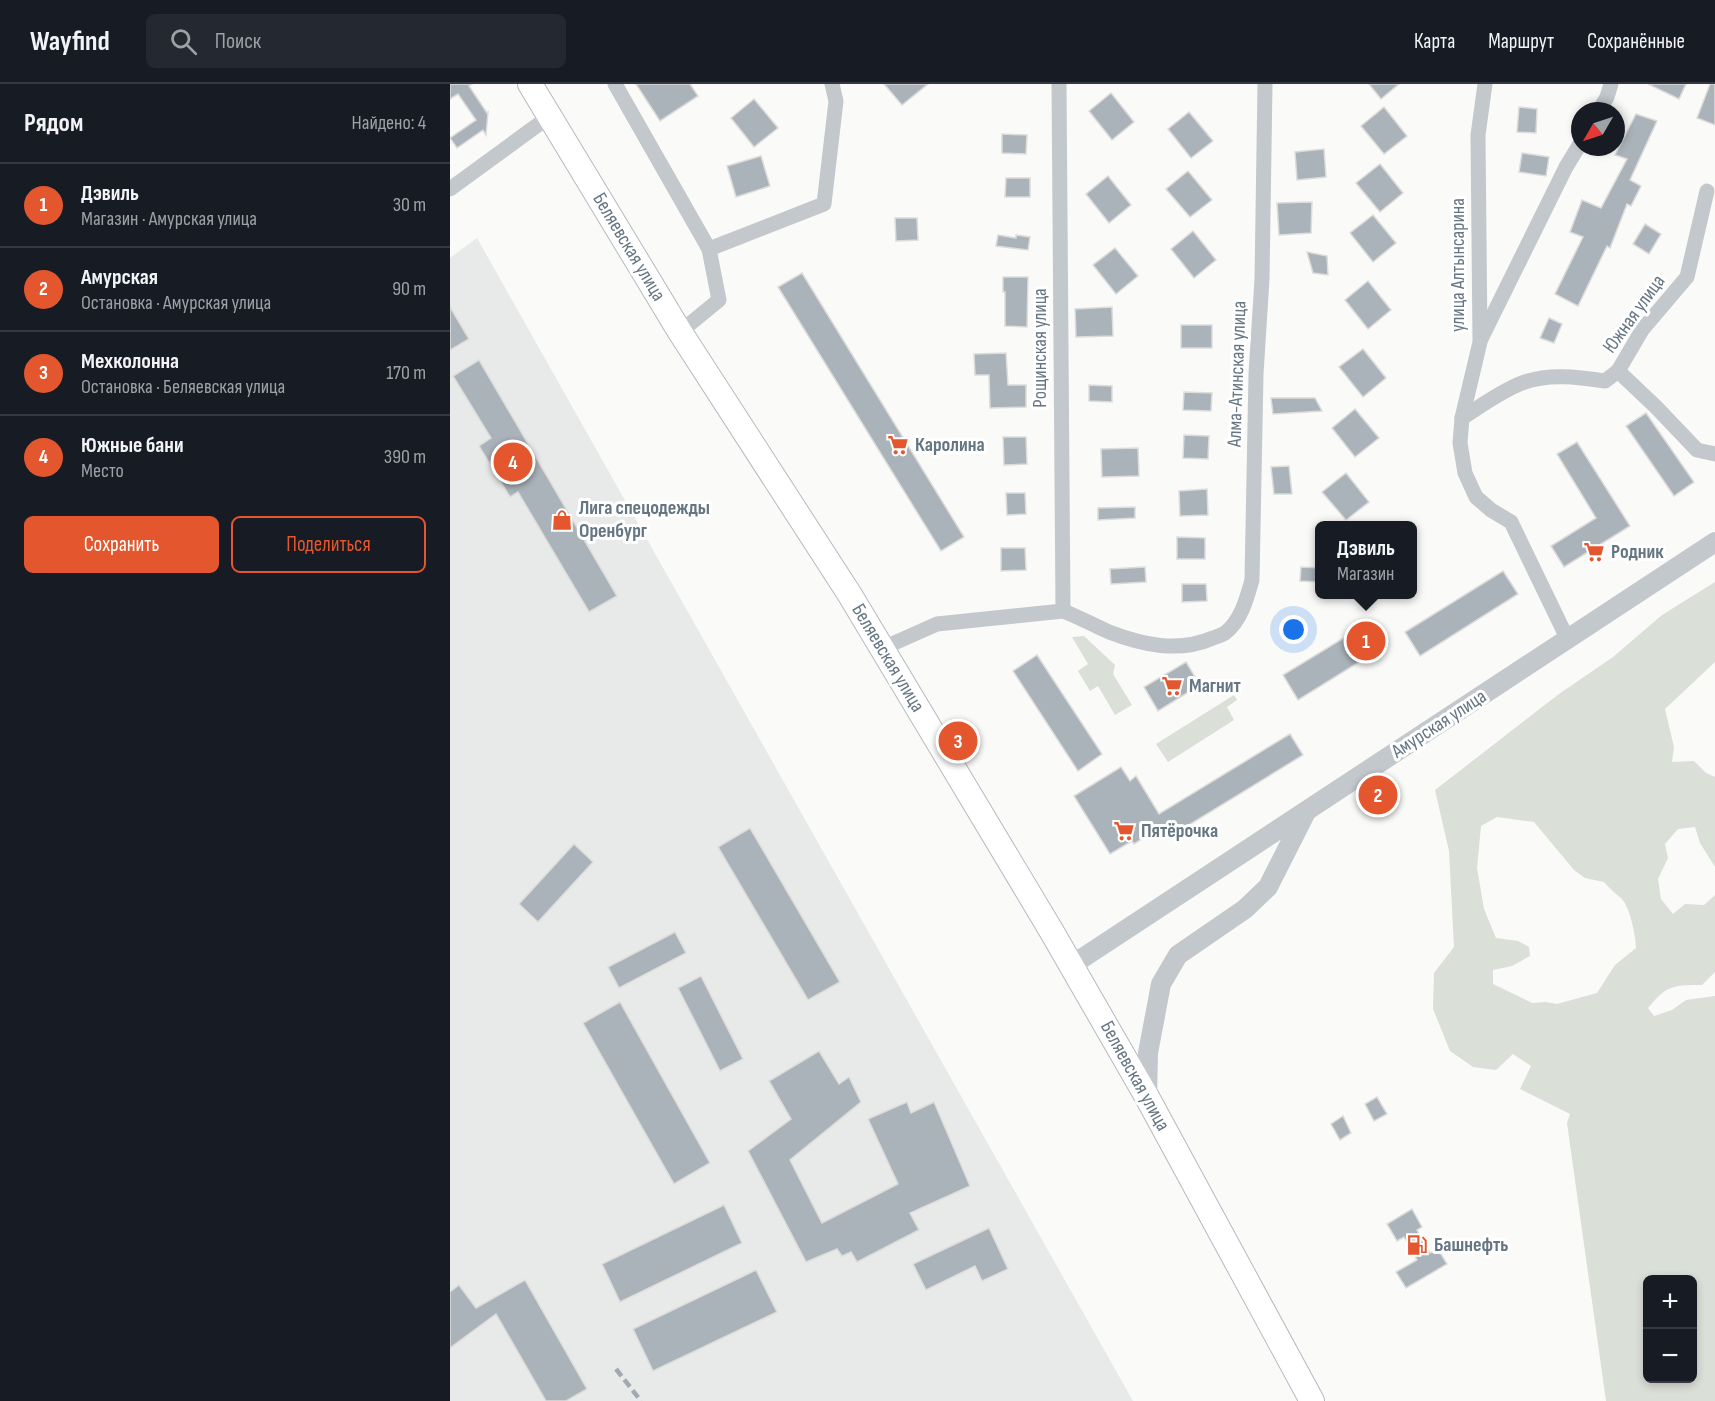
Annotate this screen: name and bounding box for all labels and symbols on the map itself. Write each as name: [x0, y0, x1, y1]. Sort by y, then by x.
north arrow: [1571, 102, 1625, 156]
street label: Беляевская улица: [587, 189, 671, 305]
street label: улица Алтынсарина: [1446, 198, 1470, 332]
street label: Южная улица: [1598, 270, 1670, 358]
street label: Рощинская улица: [1028, 288, 1052, 408]
street label: Алма-Атинская улица: [1222, 300, 1252, 449]
supermarket icon: Каролина: [886, 433, 910, 457]
place label: Каролина: [915, 433, 985, 457]
pin: 4: [494, 440, 532, 484]
place label: Лига спецодежды Оренбург: [579, 496, 710, 543]
shop icon: Лига спецодежды Оренбург: [550, 508, 574, 532]
supermarket icon: Родник: [1582, 540, 1606, 564]
place label: Родник: [1611, 540, 1664, 564]
street label: Беляевская улица: [846, 600, 930, 716]
your location: [1279, 615, 1308, 644]
pin: 1: [1346, 618, 1386, 664]
supermarket icon: Магнит: [1160, 674, 1184, 698]
place label: Магнит: [1189, 674, 1242, 698]
street label: Амурская улица: [1386, 684, 1491, 764]
pin: 3: [938, 718, 978, 764]
pin: 2: [1358, 772, 1398, 818]
supermarket icon: Пятёрочка: [1112, 819, 1136, 843]
place label: Пятёрочка: [1141, 819, 1218, 843]
street label: Беляевская улица: [1095, 1017, 1175, 1135]
fuel station icon: Башнефть: [1405, 1233, 1429, 1257]
place label: Башнефть: [1434, 1233, 1509, 1257]

